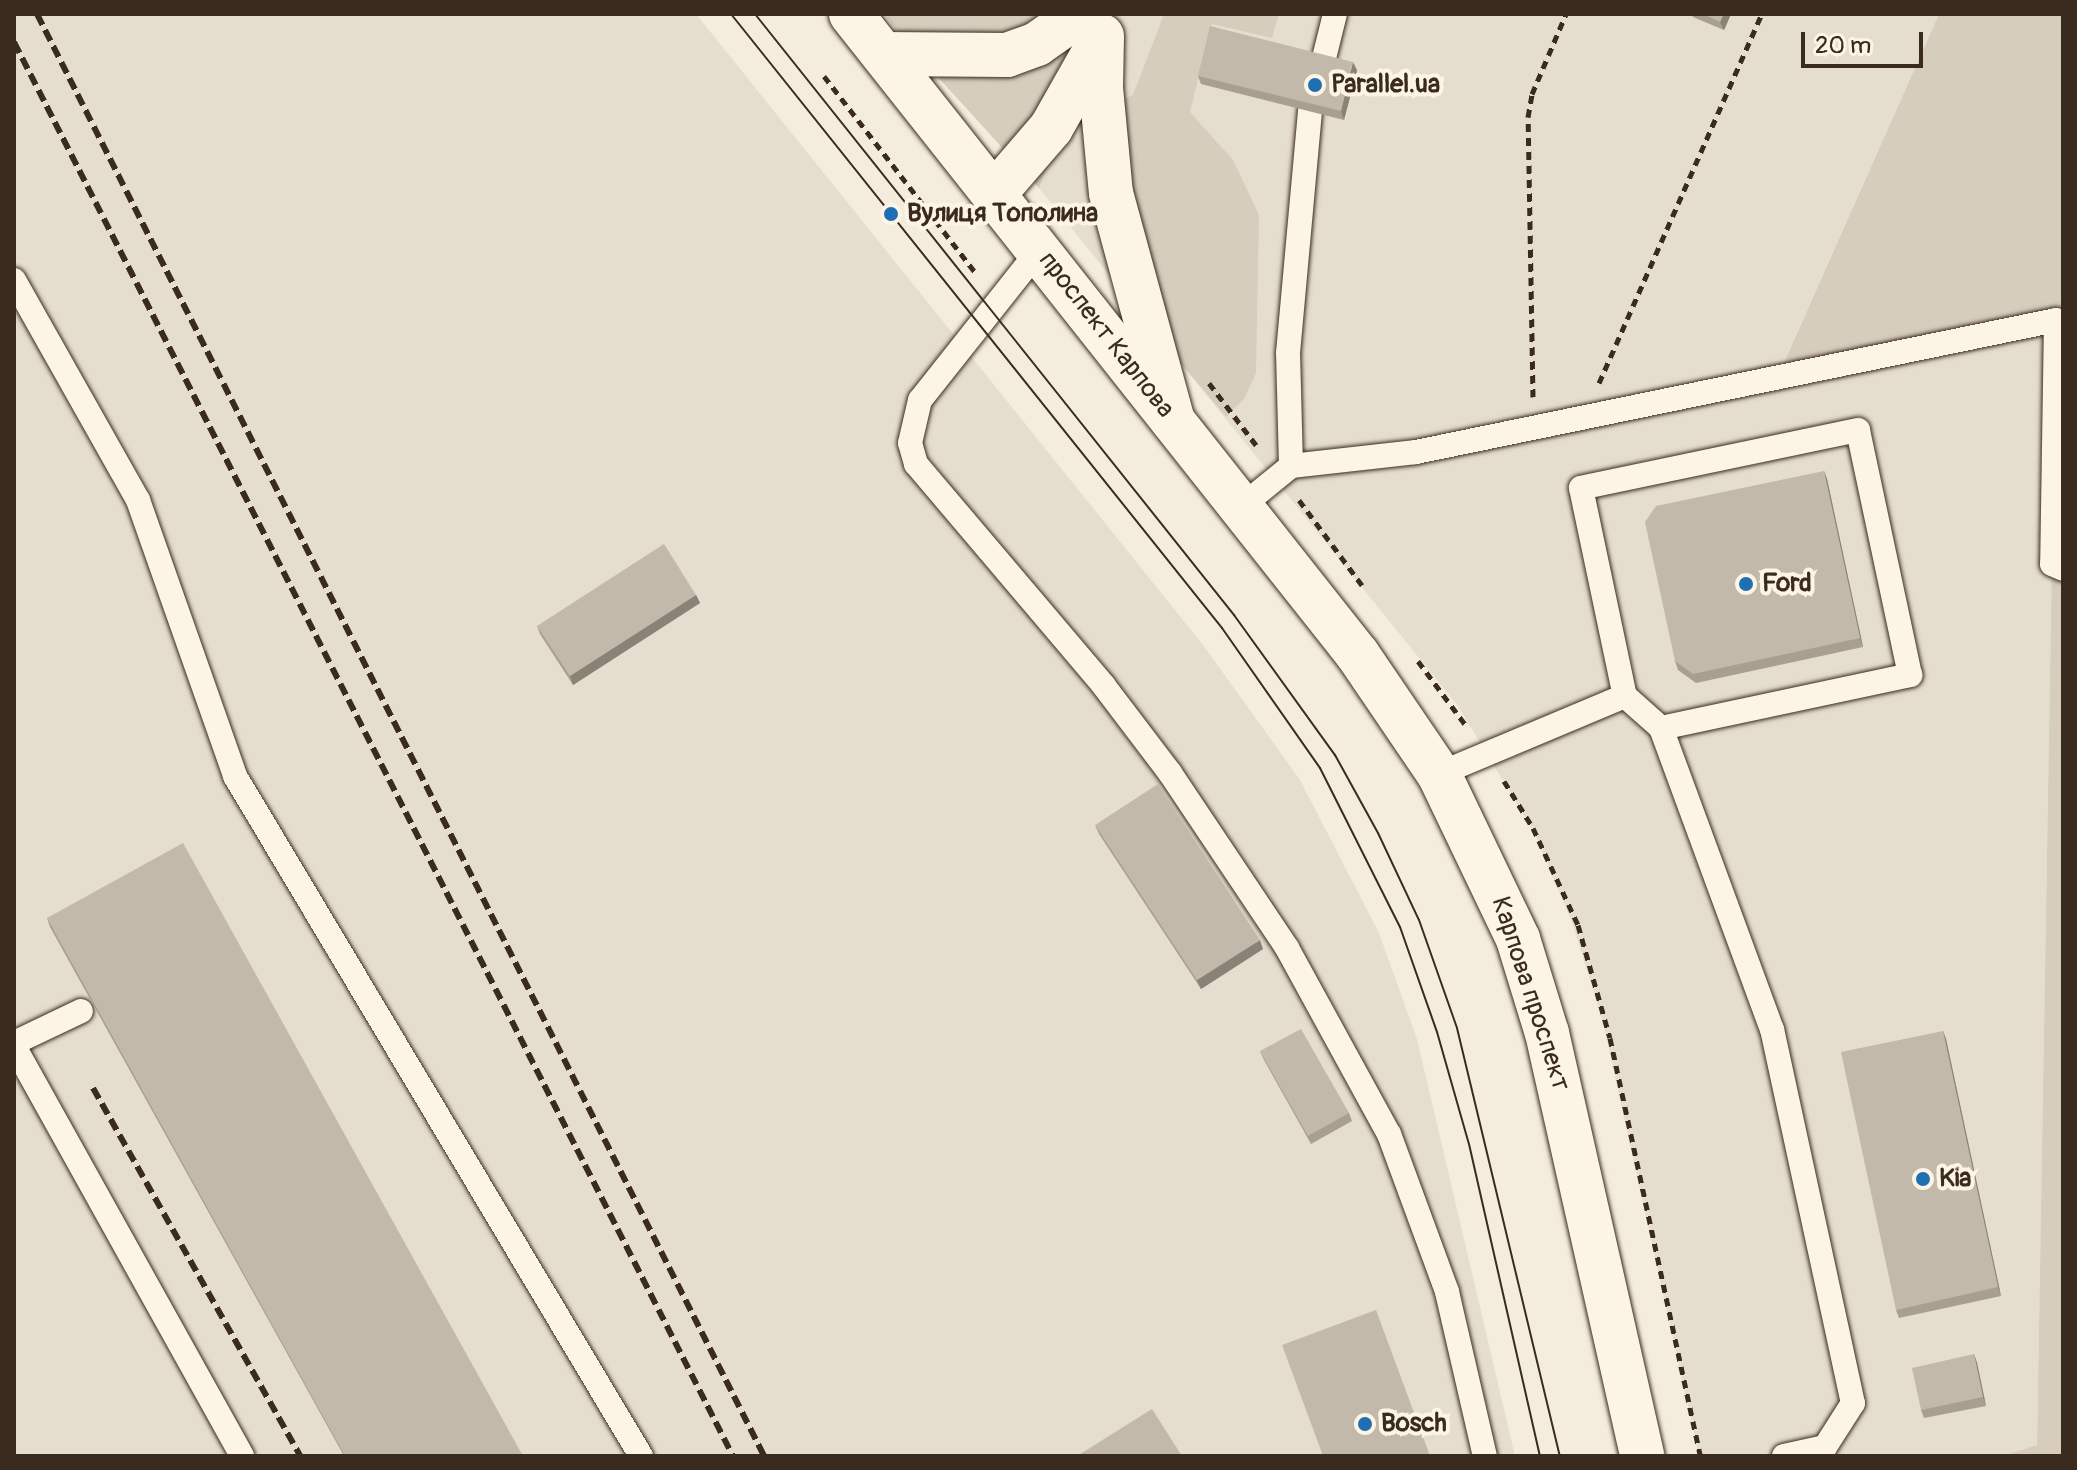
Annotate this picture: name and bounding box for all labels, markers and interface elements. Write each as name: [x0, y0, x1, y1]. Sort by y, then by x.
scale bar: [1805, 16, 1927, 66]
text: 20 m: [1815, 31, 1871, 60]
place label: Parallel.ua: [1331, 69, 1440, 101]
marker: Parallel.ua: [1306, 76, 1324, 94]
place label: Вулиця Тополина: [907, 198, 1098, 230]
marker: Вулиця Тополина: [882, 205, 900, 223]
street label: проспект Карпова: [1031, 246, 1181, 424]
place label: Ford: [1762, 568, 1812, 600]
marker: Ford: [1737, 575, 1755, 593]
street label: Карпова проспект: [1484, 893, 1576, 1095]
place label: Kia: [1939, 1163, 1971, 1195]
marker: Kia: [1914, 1170, 1932, 1188]
place label: Bosch: [1381, 1408, 1447, 1440]
marker: Bosch: [1356, 1415, 1374, 1433]

